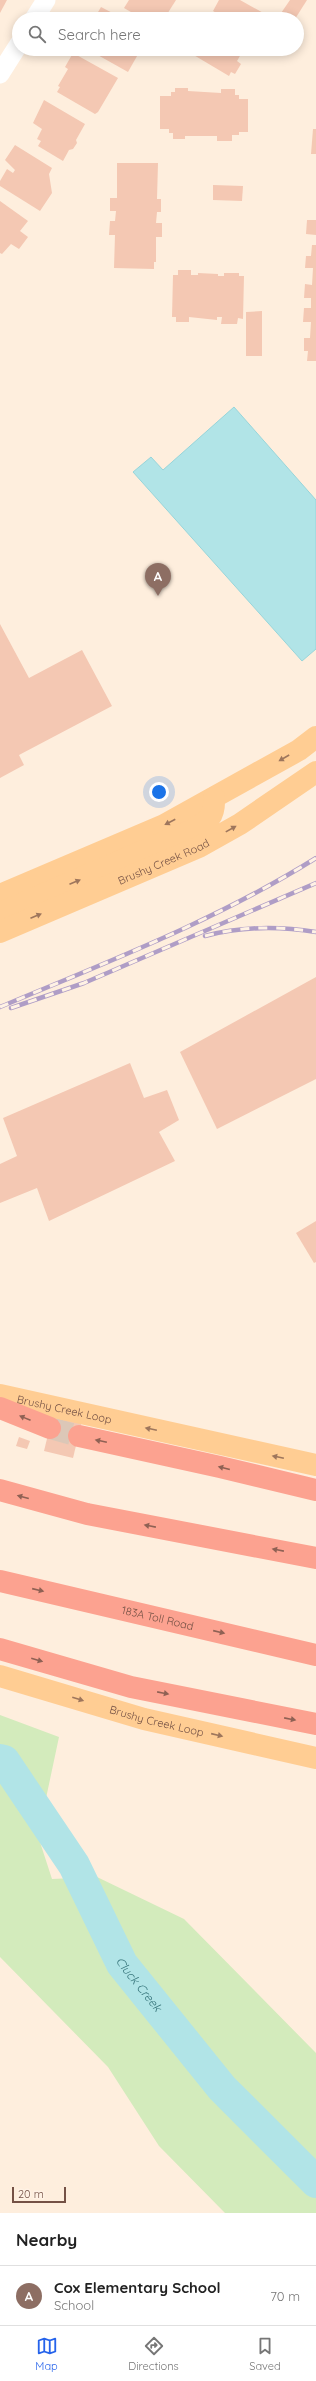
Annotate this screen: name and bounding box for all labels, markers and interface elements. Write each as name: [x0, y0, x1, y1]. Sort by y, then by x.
search box: [12, 12, 304, 56]
icon: search: [26, 23, 48, 45]
text: Search here: [58, 25, 141, 44]
pin: A: [145, 563, 171, 596]
one-way arrow: [278, 755, 290, 762]
your location: [149, 782, 169, 802]
one-way arrow: [164, 819, 176, 825]
one-way arrow: [225, 826, 237, 832]
street label: Brushy Creek Road: [116, 836, 212, 888]
one-way arrow: [69, 879, 80, 885]
one-way arrow: [30, 913, 41, 919]
street label: Brushy Creek Loop: [16, 1392, 113, 1427]
one-way arrow: [18, 1415, 30, 1421]
one-way arrow: [145, 1425, 157, 1431]
one-way arrow: [95, 1437, 107, 1443]
one-way arrow: [272, 1453, 284, 1459]
one-way arrow: [218, 1464, 230, 1470]
one-way arrow: [17, 1494, 29, 1500]
one-way arrow: [144, 1523, 156, 1529]
one-way arrow: [272, 1547, 284, 1553]
one-way arrow: [32, 1587, 44, 1593]
street label: 183A Toll Road: [120, 1603, 195, 1633]
one-way arrow: [213, 1629, 225, 1635]
one-way arrow: [32, 1657, 44, 1663]
one-way arrow: [157, 1691, 169, 1697]
one-way arrow: [72, 1696, 84, 1702]
street label: Brushy Creek Loop: [108, 1702, 205, 1739]
one-way arrow: [284, 1716, 296, 1722]
one-way arrow: [211, 1732, 223, 1738]
water label: Cluck Creek: [113, 1955, 166, 2016]
scale bar: [12, 2185, 66, 2204]
text: 20 m: [18, 2187, 44, 2201]
text: Nearby: [16, 2229, 77, 2250]
text: Cox Elementary School: [54, 2278, 221, 2297]
text: A: [25, 2288, 33, 2304]
text: 70 m: [270, 2288, 300, 2304]
text: School: [54, 2297, 94, 2313]
tab: Map: [35, 2335, 58, 2373]
tab: Directions: [128, 2335, 179, 2373]
tab: Saved: [249, 2335, 281, 2373]

